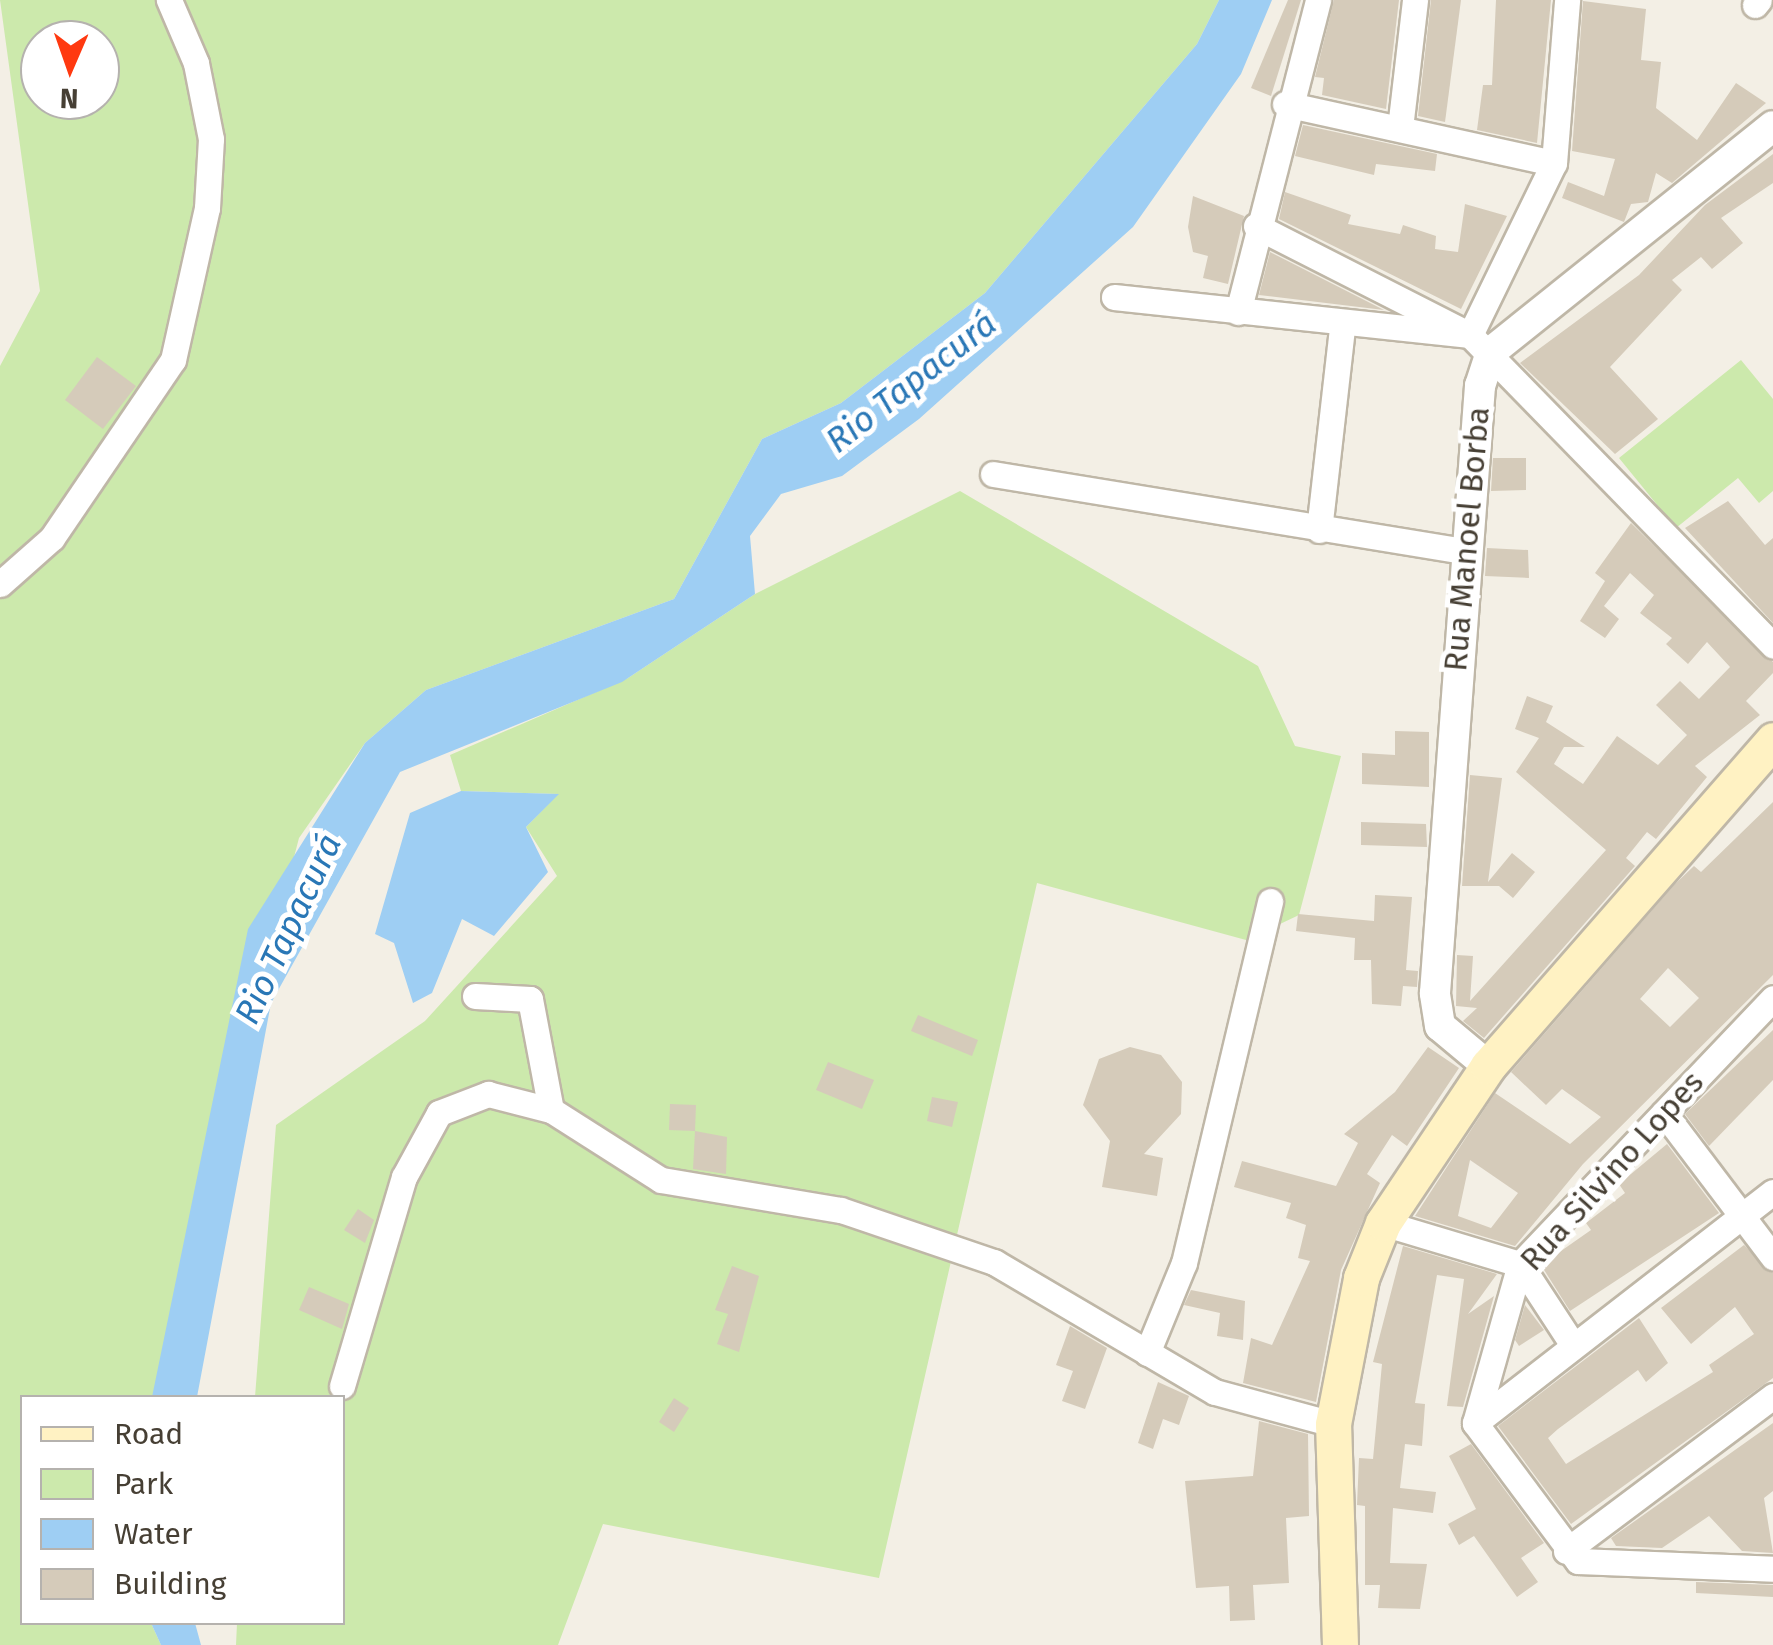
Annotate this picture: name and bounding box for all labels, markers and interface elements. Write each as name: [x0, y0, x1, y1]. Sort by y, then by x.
north arrow: [20, 20, 120, 120]
text: N: [59, 82, 79, 115]
water label: Rio Tapacurá: [817, 302, 1005, 462]
street label: Rua Manoel Borba: [1436, 405, 1498, 673]
water label: Rio Tapacurá: [226, 827, 350, 1031]
street label: Rua Silvino Lopes: [1512, 1063, 1712, 1279]
legend: [20, 1395, 345, 1625]
text: Road: [114, 1416, 183, 1452]
text: Park: [114, 1466, 173, 1502]
text: Water: [114, 1516, 193, 1552]
text: Building: [114, 1566, 226, 1602]

